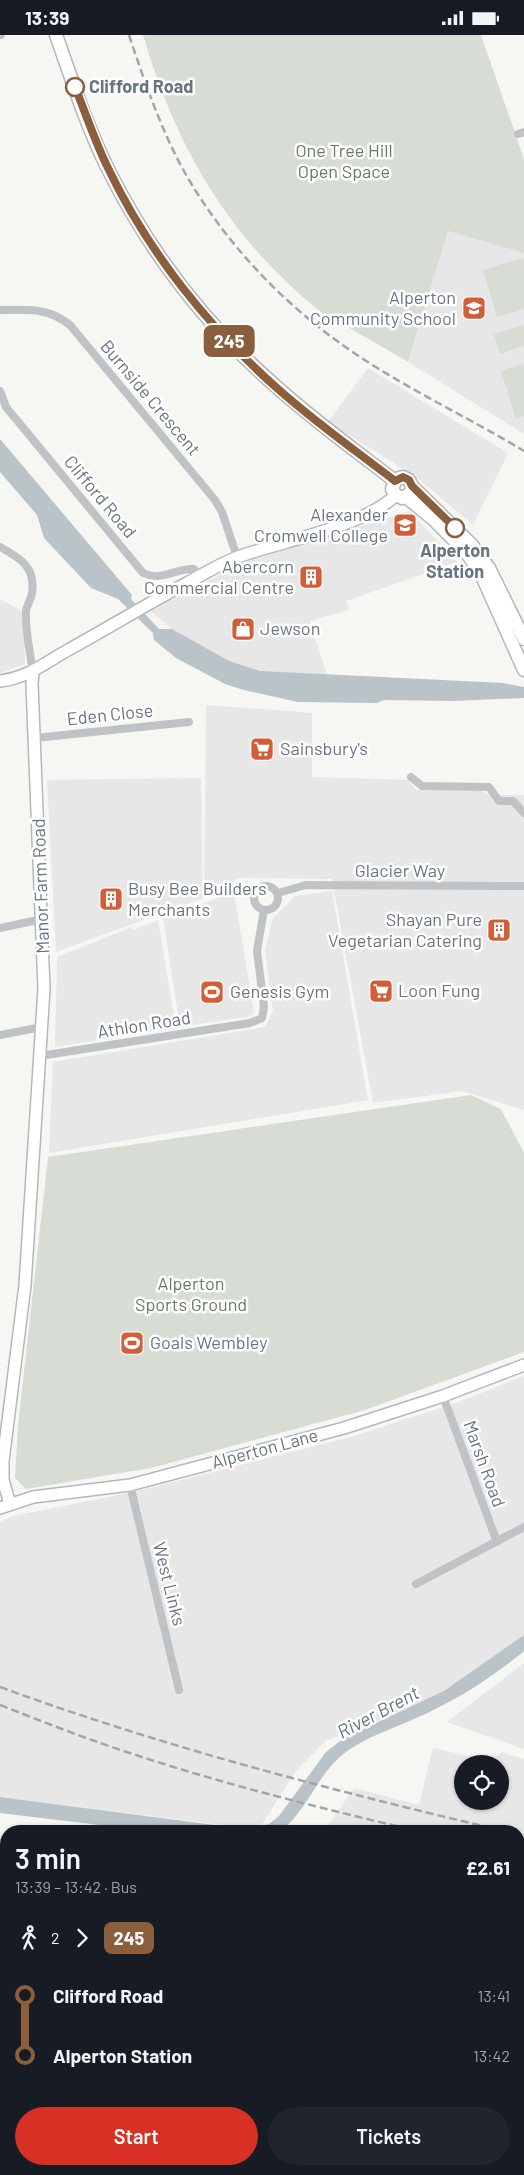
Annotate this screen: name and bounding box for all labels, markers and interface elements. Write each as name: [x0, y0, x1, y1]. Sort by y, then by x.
text: 13:39: [25, 6, 69, 29]
place label: Clifford Road: [89, 75, 193, 97]
marker: Clifford Road: [65, 77, 85, 97]
park label: One Tree Hill Open Space: [295, 139, 393, 182]
place label: Alperton Community School: [310, 286, 456, 329]
school or university icon: Alperton Community School: [461, 295, 487, 321]
line badge: 245: [200, 325, 258, 357]
text: 245: [214, 330, 244, 352]
street label: Burnside Crescent: [96, 335, 205, 460]
street label: Clifford Road: [60, 451, 142, 542]
place label: Alexander Cromwell College: [254, 503, 388, 546]
school or university icon: Alexander Cromwell College: [392, 512, 418, 538]
marker: Alperton Station: [445, 518, 465, 538]
place label: Alperton Station: [420, 539, 490, 582]
place label: Abercorn Commercial Centre: [144, 555, 294, 598]
building icon: Abercorn Commercial Centre: [298, 564, 324, 590]
shop icon: Jewson: [230, 616, 256, 642]
place label: Jewson: [260, 617, 320, 639]
street label: Eden Close: [66, 699, 154, 729]
supermarket icon: Sainsbury's: [249, 736, 275, 762]
place label: Sainsbury's: [280, 737, 368, 759]
street label: Manor Farm Road: [27, 818, 53, 954]
street label: Glacier Way: [355, 859, 445, 881]
place label: Busy Bee Builders Merchants: [128, 877, 267, 920]
building icon: Busy Bee Builders Merchants: [98, 886, 124, 912]
place label: Shayan Pure Vegetarian Catering: [328, 908, 482, 951]
building icon: Shayan Pure Vegetarian Catering: [486, 917, 512, 943]
supermarket icon: Loon Fung: [368, 978, 394, 1004]
sports icon: Genesis Gym: [199, 979, 225, 1005]
place label: Loon Fung: [398, 979, 480, 1001]
place label: Genesis Gym: [230, 980, 329, 1002]
street label: Athlon Road: [96, 1006, 192, 1042]
park label: Alperton Sports Ground: [135, 1272, 247, 1315]
sports icon: Goals Wembley: [119, 1330, 145, 1356]
place label: Goals Wembley: [150, 1331, 267, 1353]
street label: Marsh Road: [459, 1417, 511, 1510]
street label: Alperton Lane: [209, 1423, 320, 1473]
street label: West Links: [149, 1540, 191, 1628]
water label: River Brent: [333, 1680, 423, 1743]
map controls: [454, 1755, 509, 1810]
button: locate: [454, 1755, 509, 1810]
text: 3 min: [15, 1841, 81, 1875]
text: £2.61: [466, 1856, 510, 1879]
text: 13:39 – 13:42 · Bus: [15, 1877, 137, 1896]
icon: walk: [15, 1924, 43, 1952]
icon: forward: [68, 1924, 96, 1952]
text: 245: [114, 1927, 144, 1949]
text: 2: [51, 1928, 60, 1947]
text: Clifford Road: [53, 1984, 163, 2007]
text: 13:41: [478, 1986, 510, 2005]
text: Alperton Station: [53, 2044, 192, 2067]
text: 13:42: [473, 2046, 510, 2065]
button: Start: [15, 2107, 258, 2165]
button: Tickets: [268, 2107, 510, 2165]

